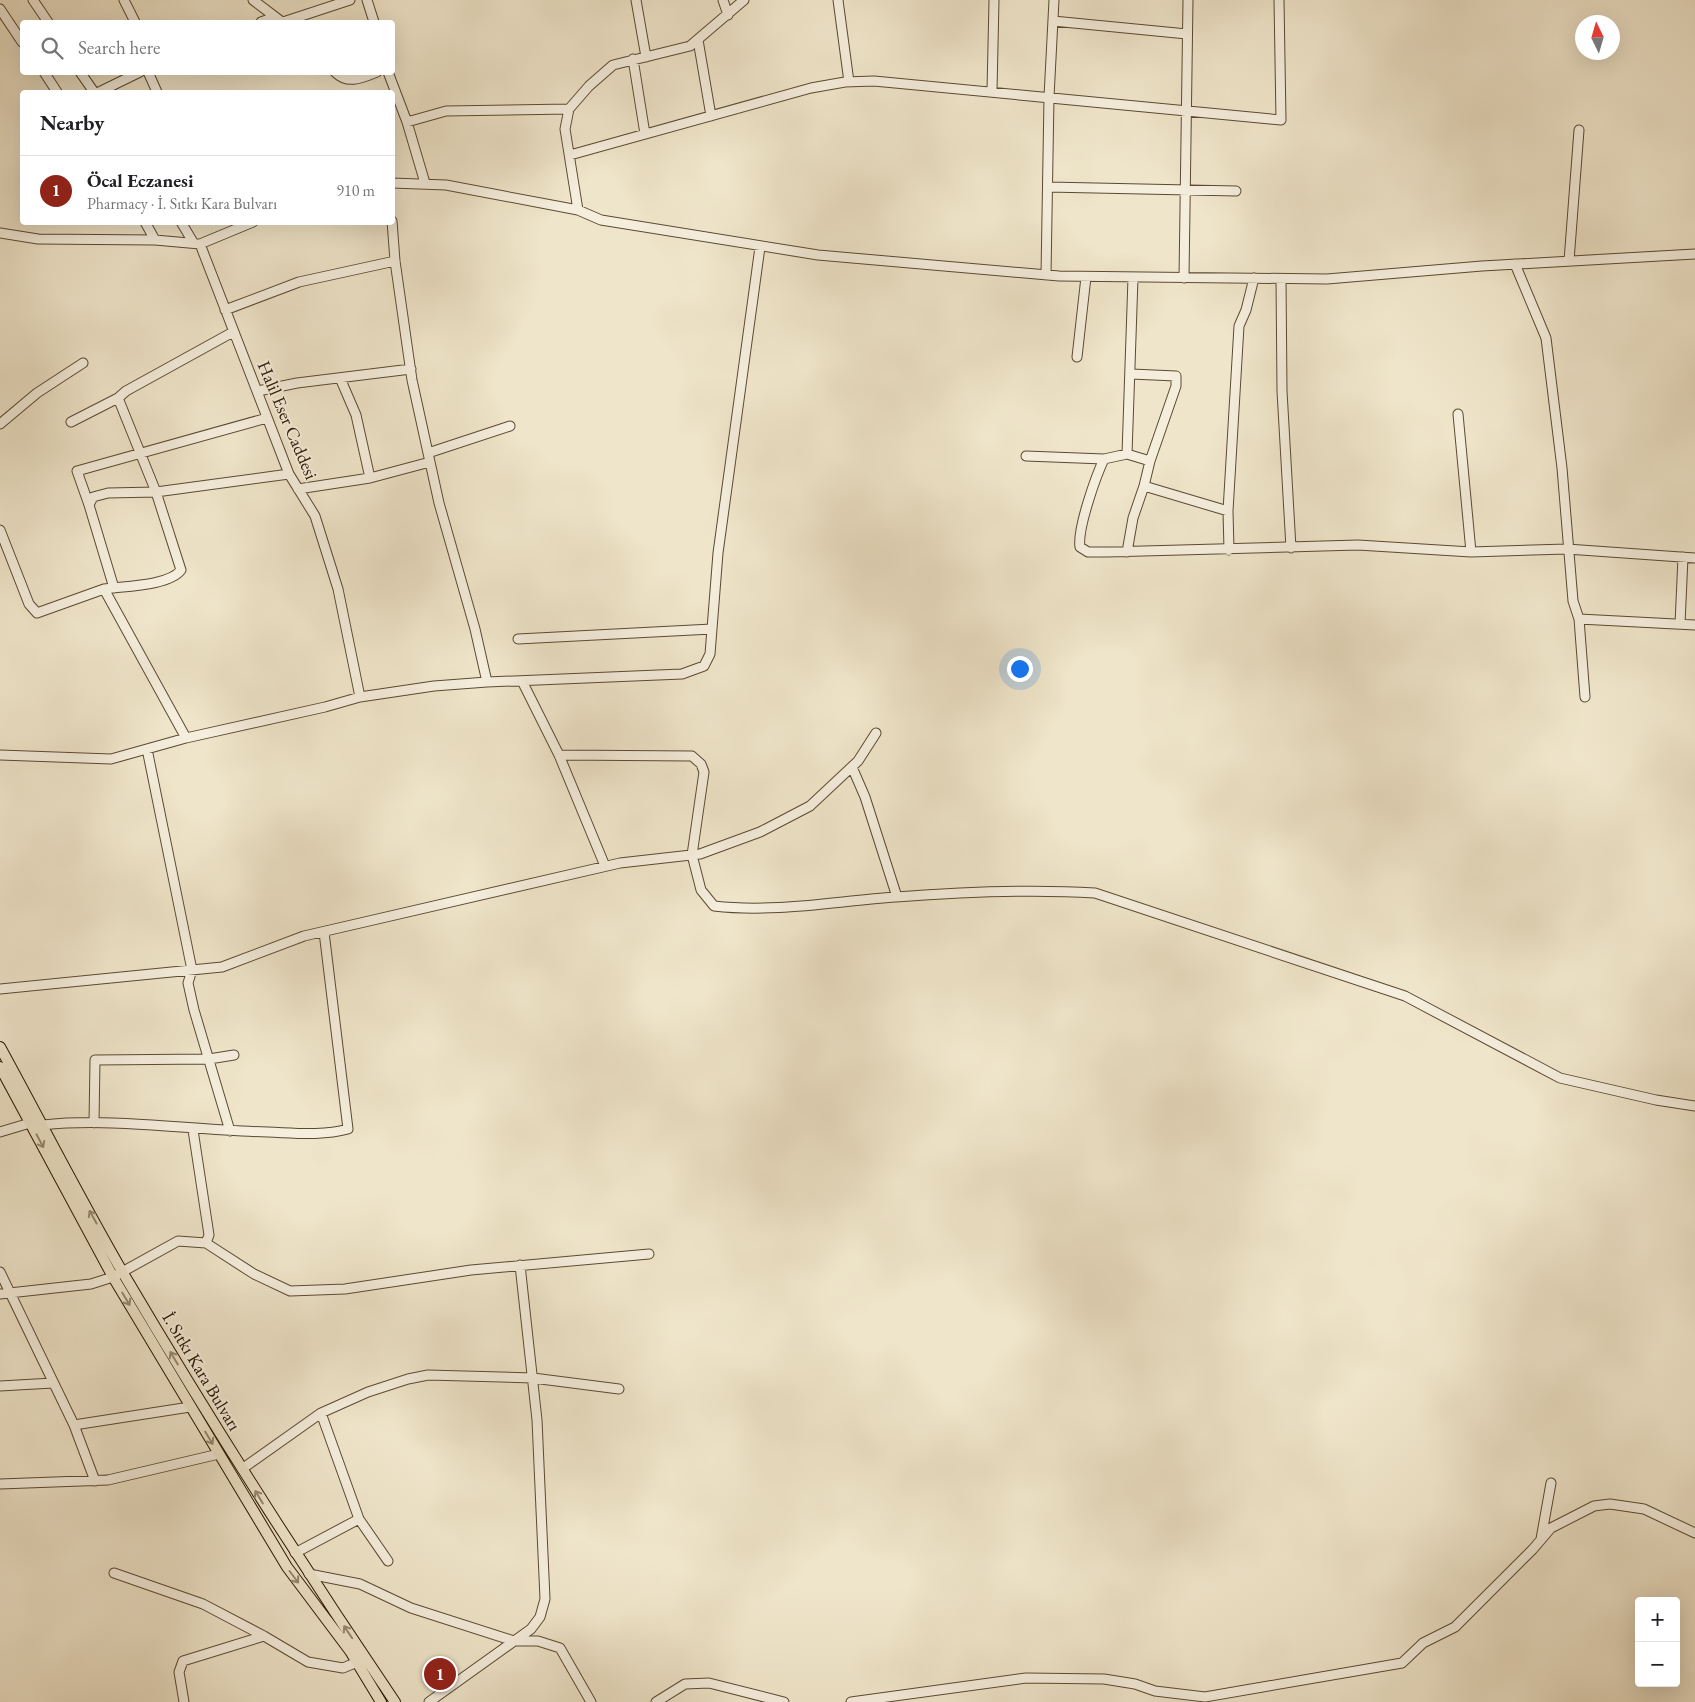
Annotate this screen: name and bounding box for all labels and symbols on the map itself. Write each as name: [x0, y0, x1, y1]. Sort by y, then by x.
north arrow: [1575, 15, 1620, 60]
street label: Halil Eser Caddesi: [253, 357, 324, 483]
your location: [1007, 656, 1033, 682]
one-way arrow: [35, 1133, 45, 1148]
one-way arrow: [88, 1210, 98, 1225]
one-way arrow: [121, 1291, 131, 1305]
street label: İ. Sıtkı Kara Bulvarı: [157, 1307, 247, 1435]
one-way arrow: [169, 1351, 179, 1365]
one-way arrow: [205, 1431, 215, 1445]
one-way arrow: [254, 1490, 264, 1504]
one-way arrow: [289, 1570, 299, 1584]
one-way arrow: [343, 1626, 353, 1640]
pin: 1: [424, 1655, 456, 1693]

